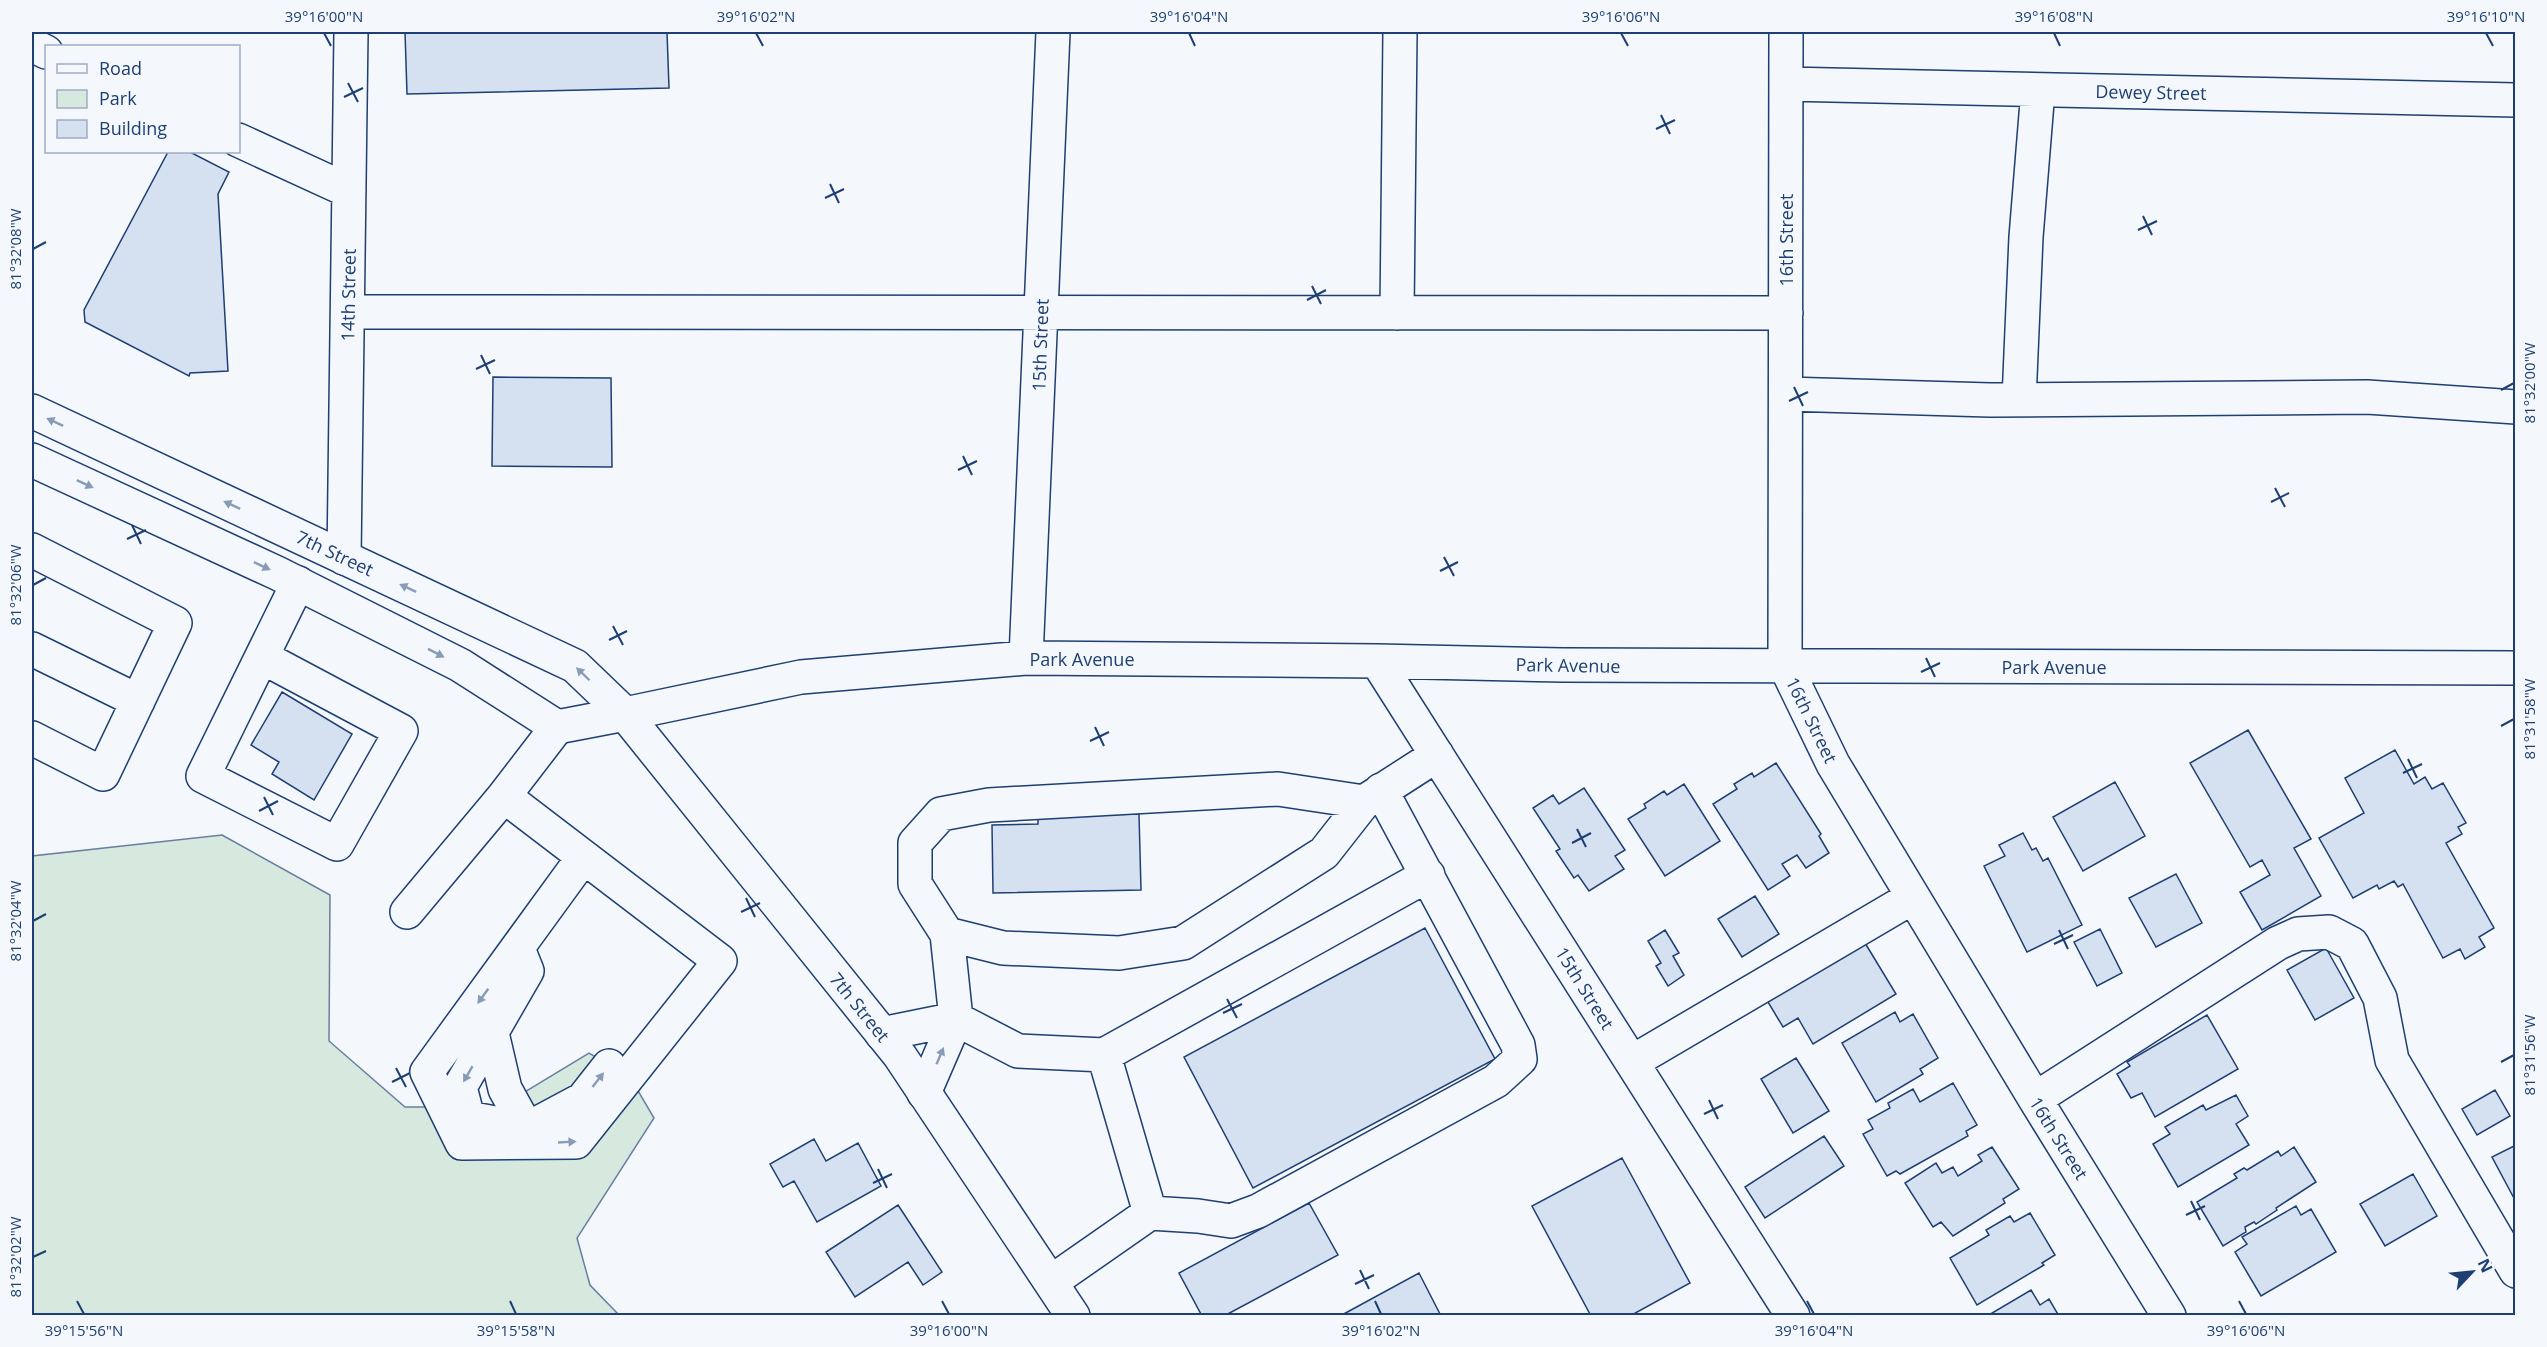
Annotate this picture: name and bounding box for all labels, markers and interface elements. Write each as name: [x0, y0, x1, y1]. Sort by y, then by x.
text: 39°16'00"N: [285, 6, 363, 26]
text: 39°16'02"N: [717, 6, 795, 26]
text: 39°16'04"N: [1150, 6, 1228, 26]
text: 39°16'06"N: [1582, 6, 1660, 26]
text: 39°16'08"N: [2015, 6, 2093, 26]
text: 39°16'10"N: [2447, 6, 2525, 26]
legend: [45, 45, 240, 153]
text: Road: [99, 56, 142, 80]
street label: Dewey Street: [2095, 79, 2207, 105]
text: Park: [99, 86, 137, 110]
text: Building: [99, 116, 167, 140]
street label: 16th Street: [1774, 194, 1798, 287]
text: 81°32'08"W: [5, 208, 25, 290]
street label: 14th Street: [335, 248, 361, 342]
street label: 15th Street: [1026, 298, 1054, 392]
text: 81°32'00"W: [2519, 342, 2539, 424]
one-way arrow: [47, 417, 64, 426]
one-way arrow: [76, 480, 93, 489]
one-way arrow: [223, 500, 240, 509]
street label: 7th Street: [292, 525, 378, 581]
text: 81°32'06"W: [5, 544, 25, 626]
one-way arrow: [253, 562, 270, 571]
one-way arrow: [400, 583, 417, 592]
street label: Park Avenue: [1030, 647, 1135, 671]
one-way arrow: [428, 648, 445, 658]
street label: Park Avenue: [1515, 652, 1621, 678]
street label: Park Avenue: [2002, 655, 2107, 679]
one-way arrow: [576, 667, 590, 681]
street label: 16th Street: [1781, 673, 1843, 767]
text: 81°31'58"W: [2519, 678, 2539, 760]
text: 81°32'04"W: [5, 880, 25, 962]
street label: 15th Street: [1550, 942, 1620, 1034]
street label: 7th Street: [825, 967, 895, 1047]
one-way arrow: [478, 989, 490, 1004]
text: 81°31'56"W: [2519, 1014, 2539, 1096]
one-way arrow: [935, 1047, 945, 1065]
one-way arrow: [462, 1066, 473, 1082]
one-way arrow: [592, 1072, 605, 1088]
street label: 16th Street: [2024, 1092, 2094, 1184]
one-way arrow: [558, 1137, 577, 1146]
text: 81°32'02"W: [5, 1216, 25, 1298]
north arrow: [2442, 1242, 2502, 1302]
text: N: [2473, 1255, 2498, 1276]
text: 39°15'56"N: [45, 1320, 123, 1340]
text: 39°15'58"N: [477, 1320, 555, 1340]
text: 39°16'00"N: [910, 1320, 988, 1340]
text: 39°16'02"N: [1342, 1320, 1420, 1340]
text: 39°16'04"N: [1775, 1320, 1853, 1340]
text: 39°16'06"N: [2207, 1320, 2285, 1340]

